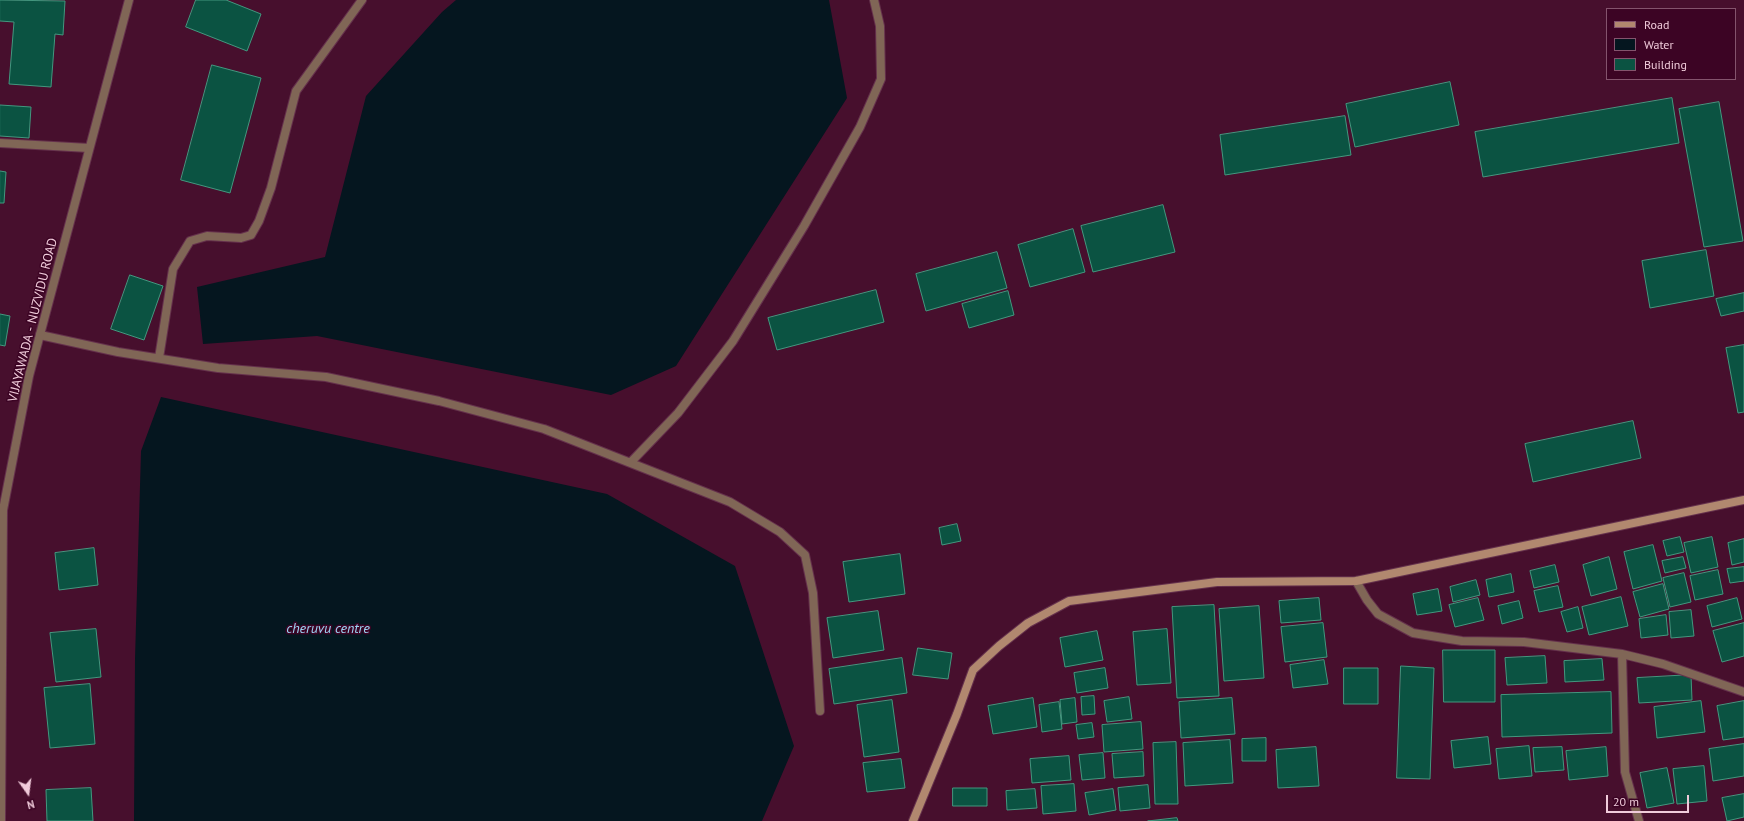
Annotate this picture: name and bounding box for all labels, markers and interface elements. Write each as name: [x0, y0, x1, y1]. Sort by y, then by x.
legend: [1606, 8, 1736, 80]
text: Road: [1644, 17, 1669, 32]
text: Water: [1644, 37, 1674, 52]
text: Building: [1644, 57, 1687, 72]
street label: VIJAYAWADA - NUZVIDU ROAD: [5, 236, 61, 404]
water label: cheruvu centre: [286, 621, 370, 637]
north arrow: [8, 773, 48, 813]
scale bar: [1608, 787, 1691, 813]
text: 20 m: [1613, 794, 1639, 809]
text: N: [26, 797, 36, 812]

